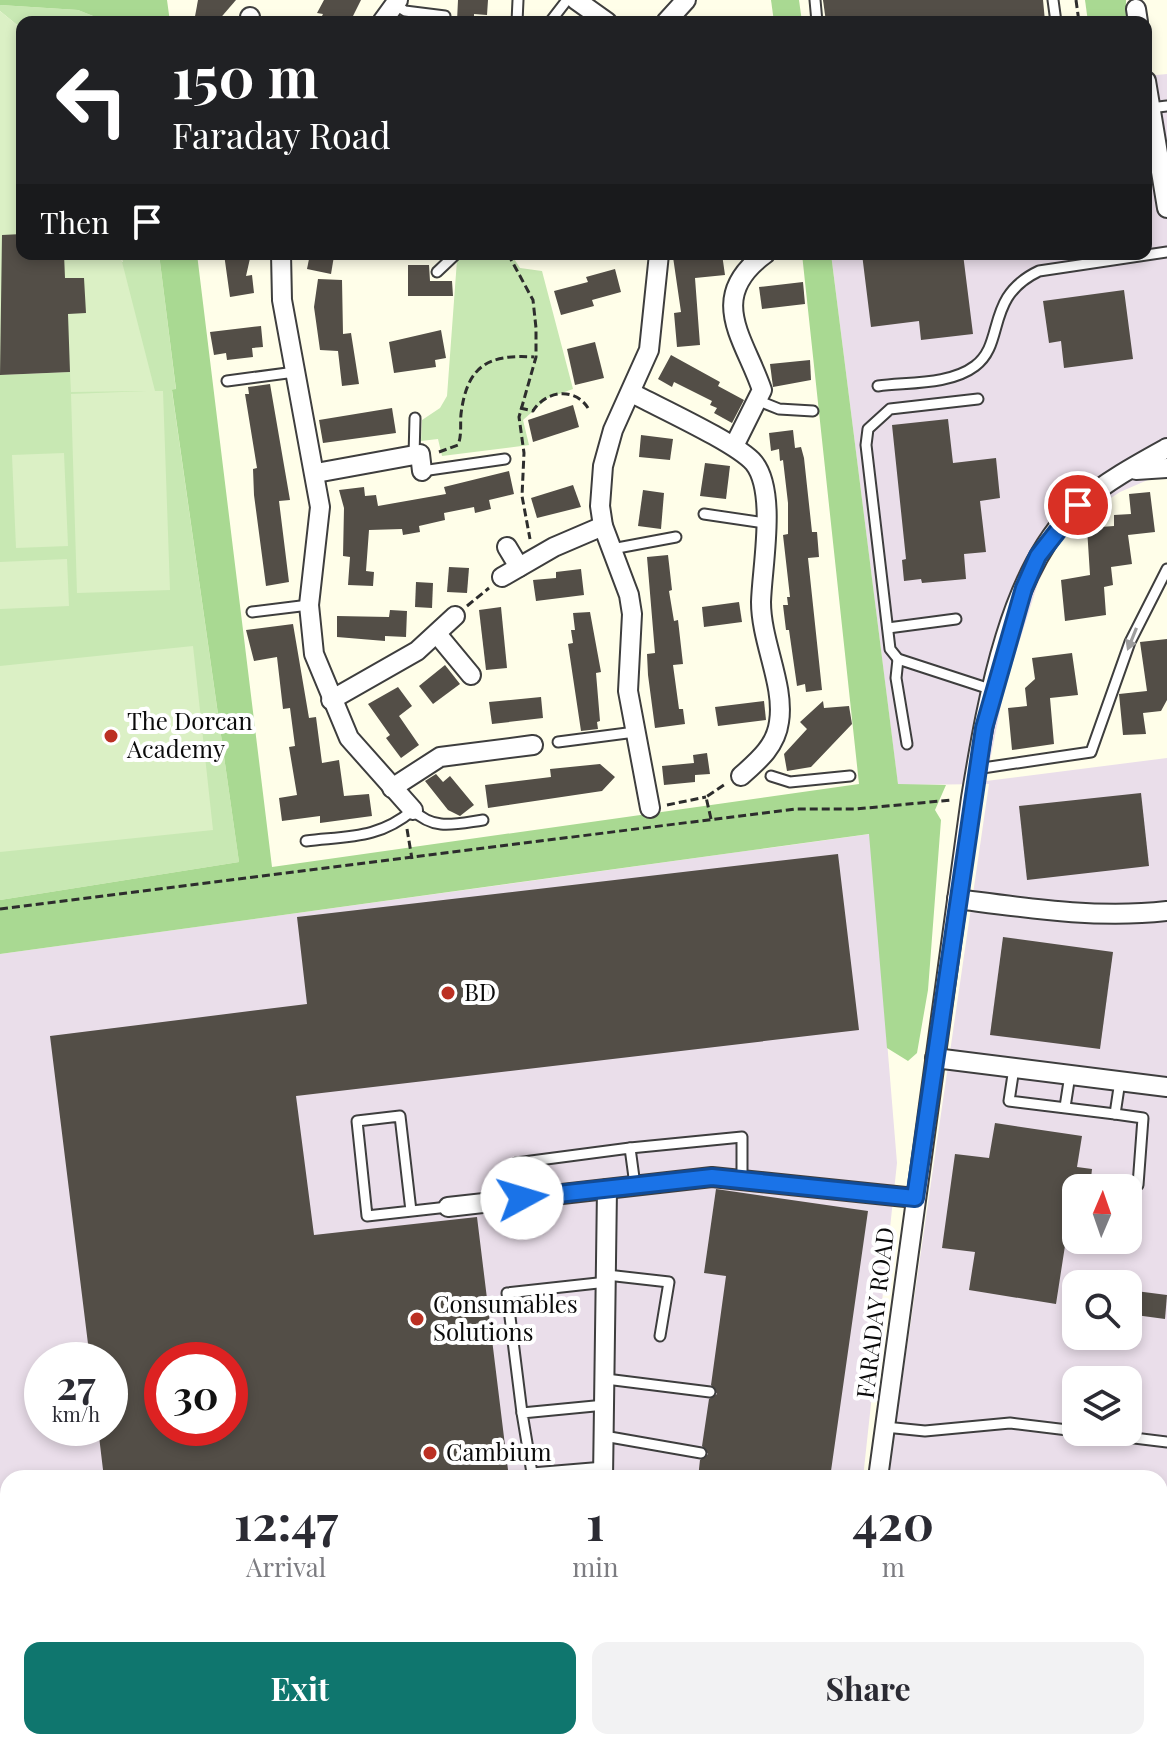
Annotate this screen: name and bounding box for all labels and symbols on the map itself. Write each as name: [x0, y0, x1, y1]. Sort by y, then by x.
pin: [1044, 471, 1112, 539]
one-way arrow: [1125, 627, 1138, 651]
place label: The Dorcan Academy: [126, 704, 253, 764]
marker: The Dorcan Academy: [102, 727, 120, 745]
place label: BD: [464, 975, 496, 1007]
marker: BD: [439, 984, 457, 1002]
position arrow: [480, 1156, 564, 1240]
north arrow: [1062, 1174, 1142, 1254]
street label: FARADAY ROAD: [848, 1225, 900, 1400]
place label: Consumables Solutions: [433, 1287, 578, 1347]
marker: Consumables Solutions: [408, 1310, 426, 1328]
speed limit sign: 30: [144, 1342, 248, 1446]
place label: Cambium: [446, 1435, 552, 1467]
marker: Cambium: [421, 1444, 439, 1462]

